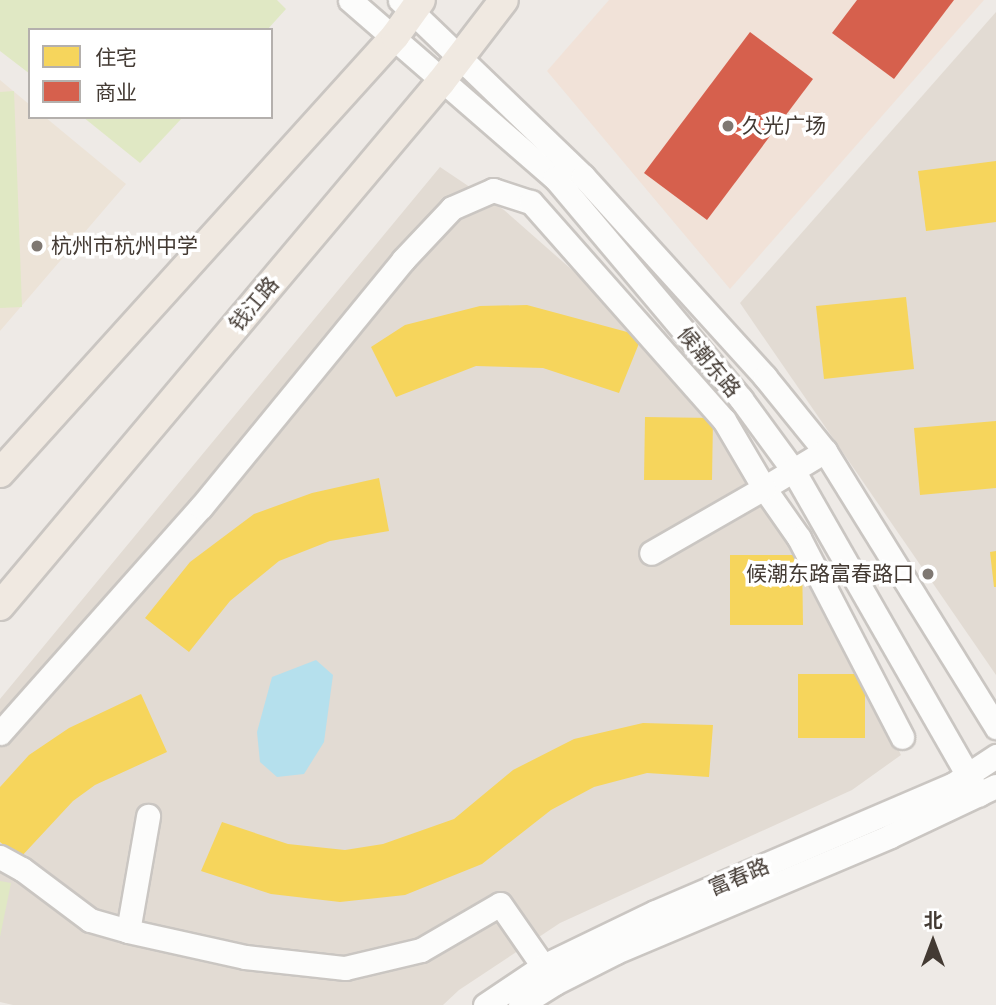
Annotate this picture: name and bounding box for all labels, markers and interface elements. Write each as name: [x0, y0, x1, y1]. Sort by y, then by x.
legend: [28, 28, 273, 119]
text: 住宅: [95, 44, 137, 72]
text: 商业: [95, 79, 137, 107]
place label: 久光广场: [742, 113, 826, 139]
marker: 久光广场: [720, 118, 736, 134]
place label: 杭州市杭州中学: [51, 233, 198, 259]
marker: 杭州市杭州中学: [29, 238, 45, 254]
street label: 钱江路: [224, 272, 284, 336]
street label: 候潮东路: [672, 322, 746, 402]
place label: 候潮东路富春路口: [746, 561, 914, 587]
marker: 候潮东路富春路口: [920, 566, 936, 582]
street label: 富春路: [705, 853, 773, 901]
north arrow: [898, 907, 968, 977]
text: 北: [923, 908, 943, 933]

